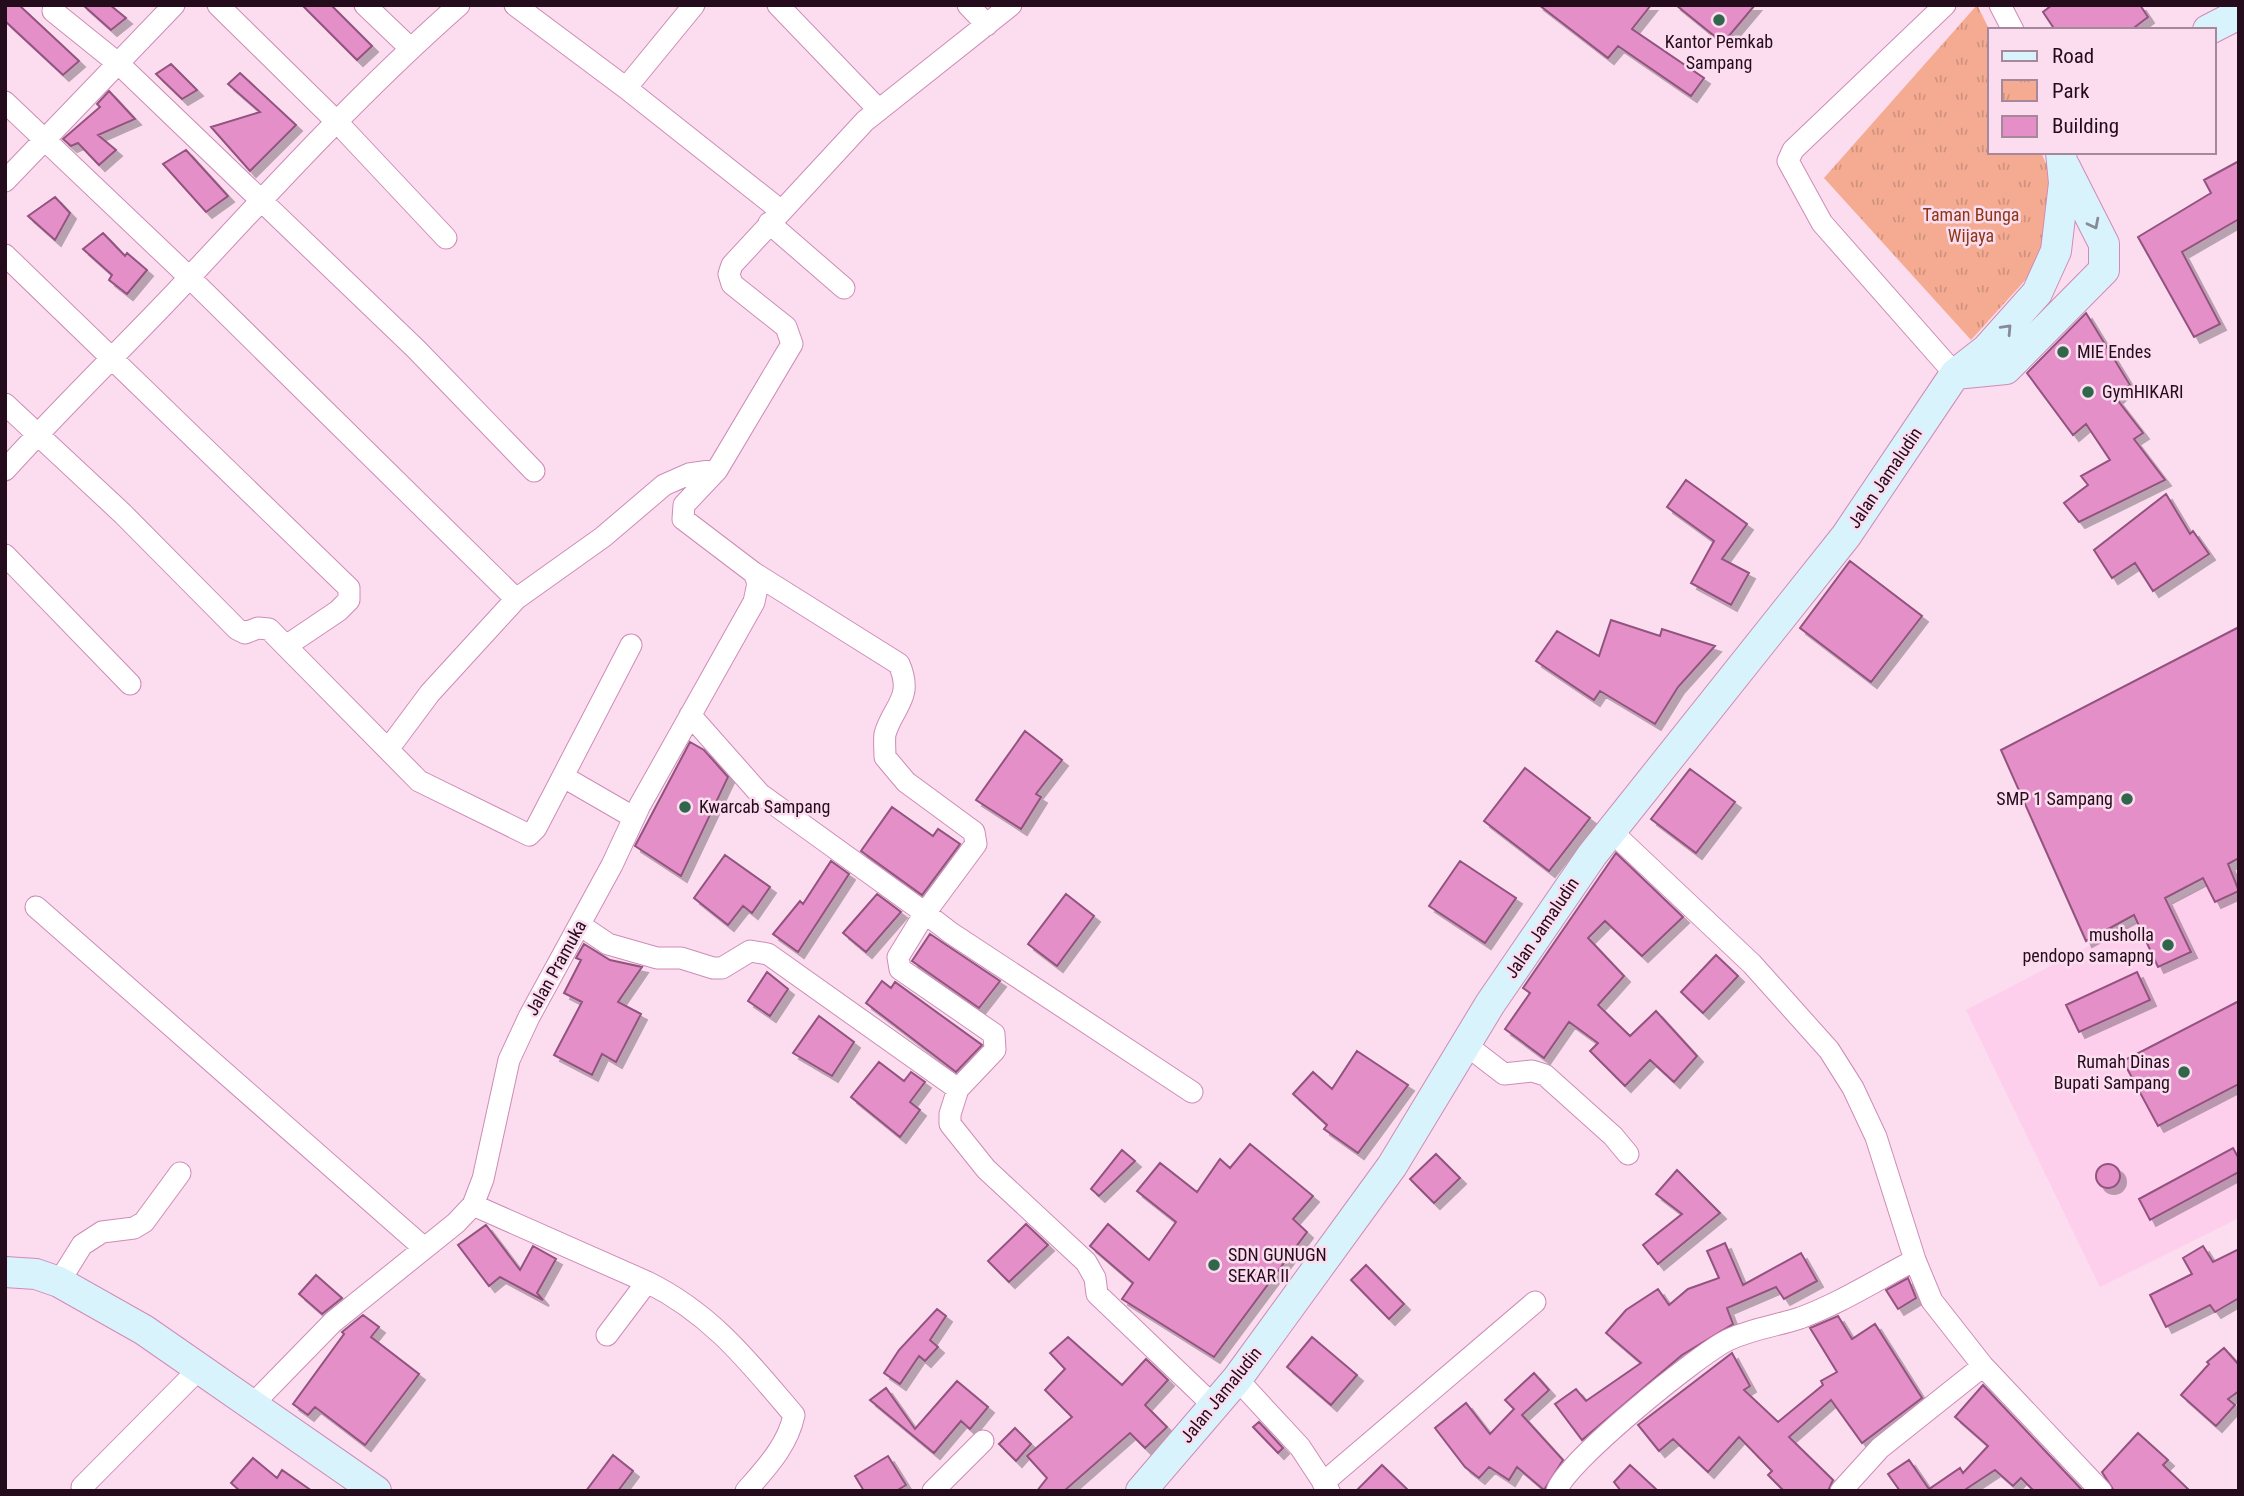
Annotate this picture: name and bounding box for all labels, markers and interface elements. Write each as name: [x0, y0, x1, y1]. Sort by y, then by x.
marker: Kantor Pemkab Sampang: [1711, 12, 1727, 28]
legend: [1988, 28, 2216, 154]
place label: Kantor Pemkab Sampang: [1665, 31, 1773, 73]
text: Road: [2052, 44, 2094, 68]
text: Park: [2052, 79, 2090, 103]
text: Building: [2052, 114, 2119, 138]
park label: Taman Bunga Wijaya: [1923, 204, 2019, 246]
one-way arrow: [2085, 217, 2099, 229]
one-way arrow: [1998, 324, 2011, 337]
place label: MIE Endes: [2077, 341, 2151, 362]
marker: MIE Endes: [2055, 344, 2071, 360]
place label: GymHIKARI: [2102, 381, 2184, 402]
marker: GymHIKARI: [2080, 384, 2096, 400]
street label: Jalan Jamaludin: [1843, 423, 1926, 532]
place label: SMP 1 Sampang: [1996, 788, 2113, 809]
marker: SMP 1 Sampang: [2119, 791, 2135, 807]
place label: Kwarcab Sampang: [699, 796, 830, 817]
marker: Kwarcab Sampang: [677, 799, 693, 815]
street label: Jalan Jamaludin: [1500, 873, 1583, 982]
street label: Jalan Pramuka: [521, 916, 590, 1019]
place label: musholla pendopo samapng: [2022, 924, 2154, 966]
marker: musholla pendopo samapng: [2160, 937, 2176, 953]
place label: Rumah Dinas Bupati Sampang: [2054, 1051, 2170, 1093]
marker: Rumah Dinas Bupati Sampang: [2176, 1064, 2192, 1080]
place label: SDN GUNUGN SEKAR II: [1228, 1244, 1327, 1286]
marker: SDN GUNUGN SEKAR II: [1206, 1257, 1222, 1273]
street label: Jalan Jamaludin: [1176, 1343, 1266, 1447]

